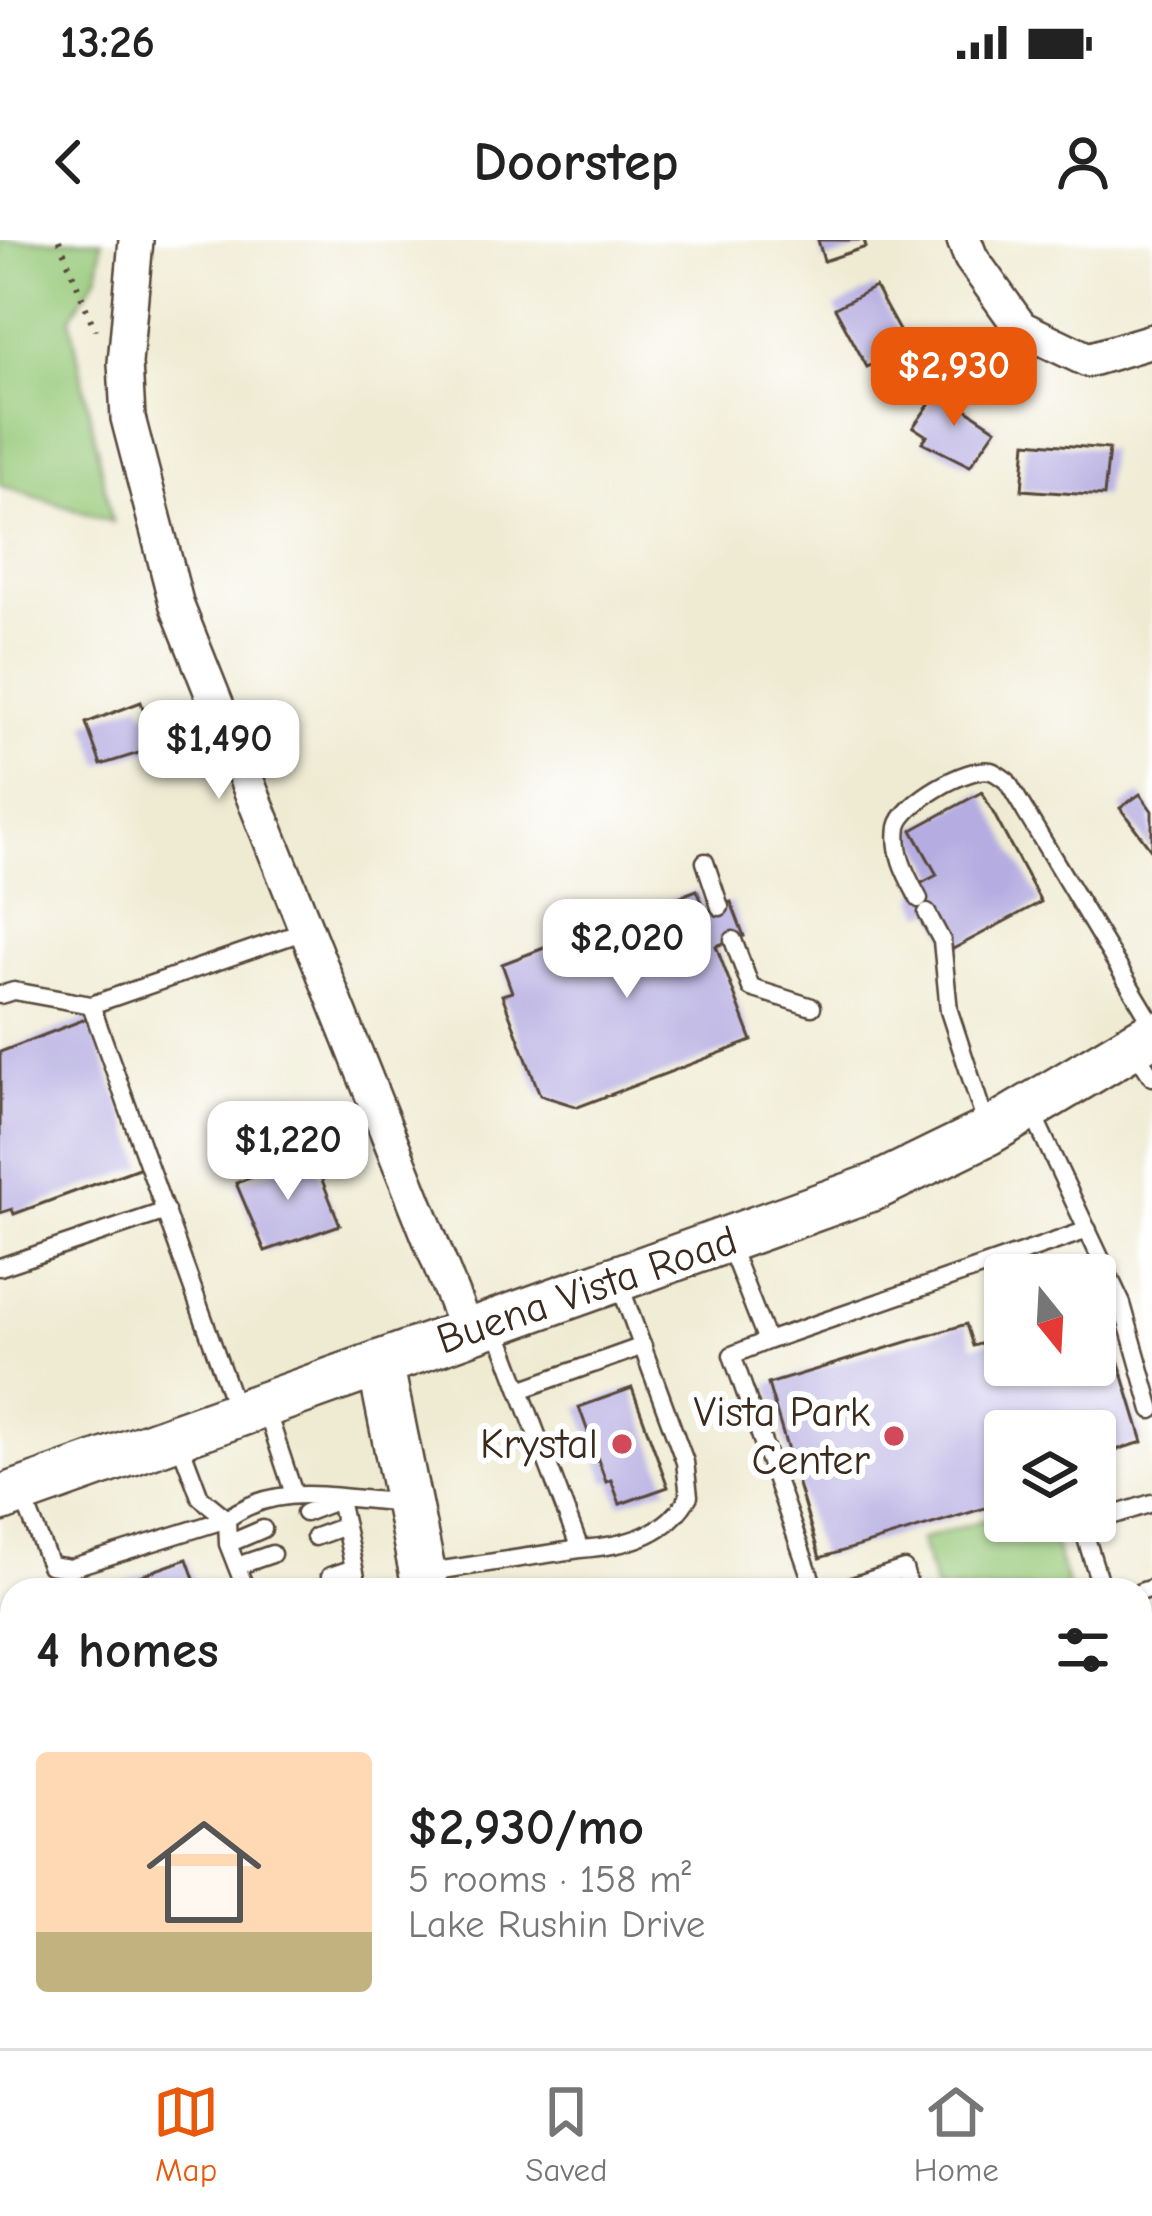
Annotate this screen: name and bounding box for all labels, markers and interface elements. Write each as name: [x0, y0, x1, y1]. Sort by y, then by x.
text: 13:26: [60, 16, 155, 68]
icon: back: [36, 129, 102, 195]
icon: person: [1050, 129, 1116, 195]
text: Doorstep: [473, 131, 679, 194]
pin: $2,930: [856, 327, 1052, 429]
text: $2,930: [898, 343, 1010, 388]
pin: $1,490: [121, 700, 317, 802]
text: $1,490: [165, 716, 273, 761]
pin: $2,020: [529, 899, 725, 1001]
text: $2,020: [570, 915, 684, 960]
pin: $1,220: [190, 1101, 386, 1203]
text: $1,220: [234, 1117, 342, 1162]
street label: Buena Vista Road: [430, 1216, 744, 1364]
north arrow: [984, 1254, 1116, 1386]
map controls: [984, 1254, 1116, 1542]
place label: Vista Park Center: [694, 1388, 870, 1485]
button: layers: [984, 1410, 1116, 1542]
place label: Krystal: [480, 1420, 598, 1469]
marker: Vista Park Center: [881, 1423, 907, 1449]
marker: Krystal: [609, 1431, 635, 1457]
icon: filters: [1050, 1617, 1116, 1683]
text: 4 homes: [36, 1621, 219, 1680]
text: $2,930/mo: [408, 1798, 644, 1857]
icon: home: [132, 1800, 276, 1944]
text: 5 rooms · 158 m²: [408, 1857, 691, 1902]
text: Lake Rushin Drive: [408, 1902, 705, 1947]
tab: Map: [153, 2079, 219, 2189]
tab: Saved: [525, 2079, 608, 2189]
tab: Home: [914, 2079, 999, 2189]

